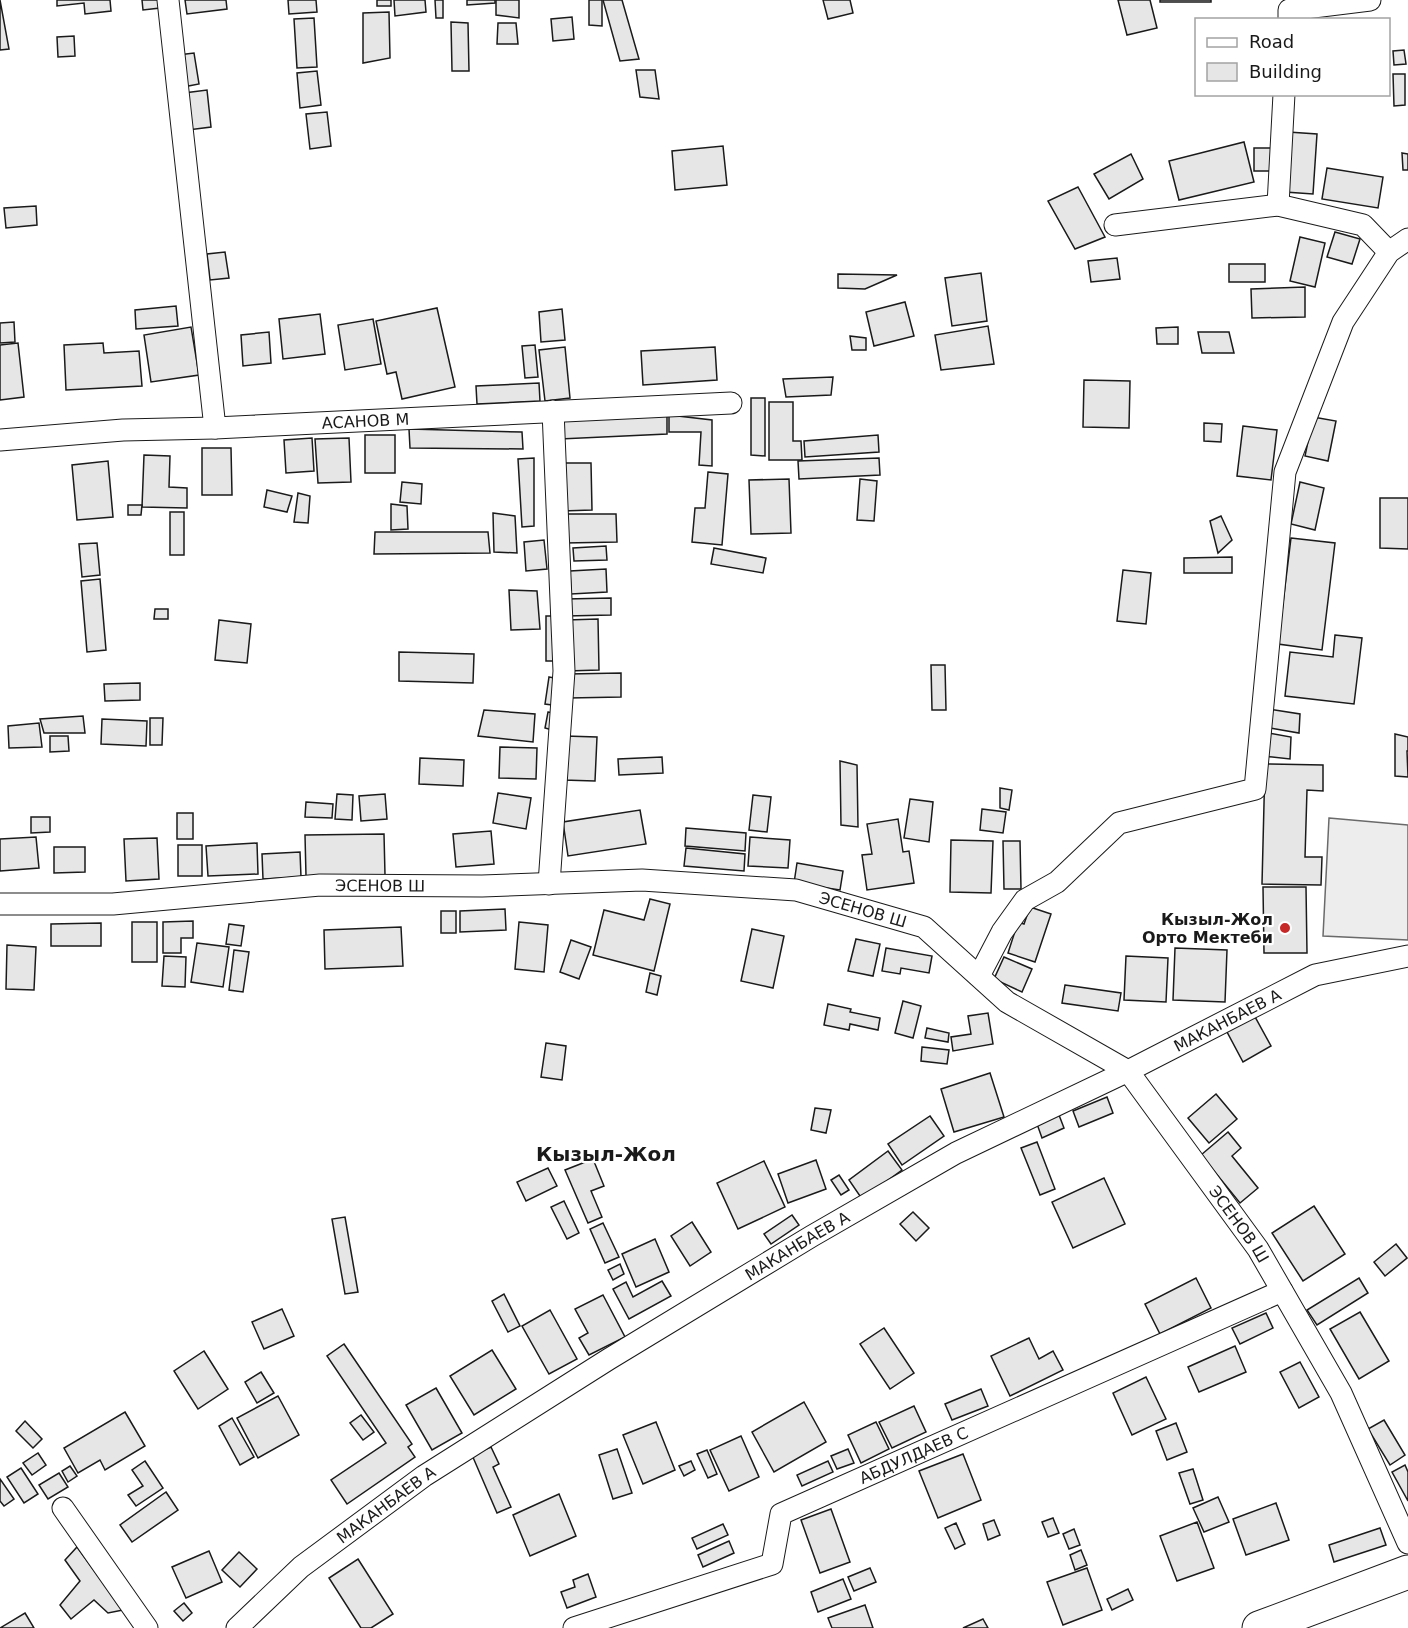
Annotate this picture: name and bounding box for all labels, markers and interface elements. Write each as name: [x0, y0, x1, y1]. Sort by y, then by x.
legend: [1195, 18, 1390, 96]
text: Road: [1249, 31, 1294, 52]
text: Building: [1249, 61, 1322, 82]
street label: АСАНОВ М: [321, 410, 410, 433]
street label: ЭСЕНОВ Ш: [335, 876, 425, 896]
street label: ЭСЕНОВ Ш: [817, 888, 909, 931]
place label: Кызыл-Жол Орто Мектеби: [1142, 910, 1273, 947]
marker: Кызыл-Жол Орто Мектеби: [1278, 921, 1292, 935]
street label: МАКАНБАЕВ А: [1171, 985, 1284, 1056]
district label: Кызыл-Жол: [536, 1142, 676, 1166]
street label: ЭСЕНОВ Ш: [1205, 1182, 1273, 1266]
street label: МАКАНБАЕВ А: [742, 1207, 853, 1284]
street label: АБДУЛДАЕВ С: [856, 1423, 971, 1488]
street label: МАКАНБАЕВ А: [333, 1462, 439, 1547]

